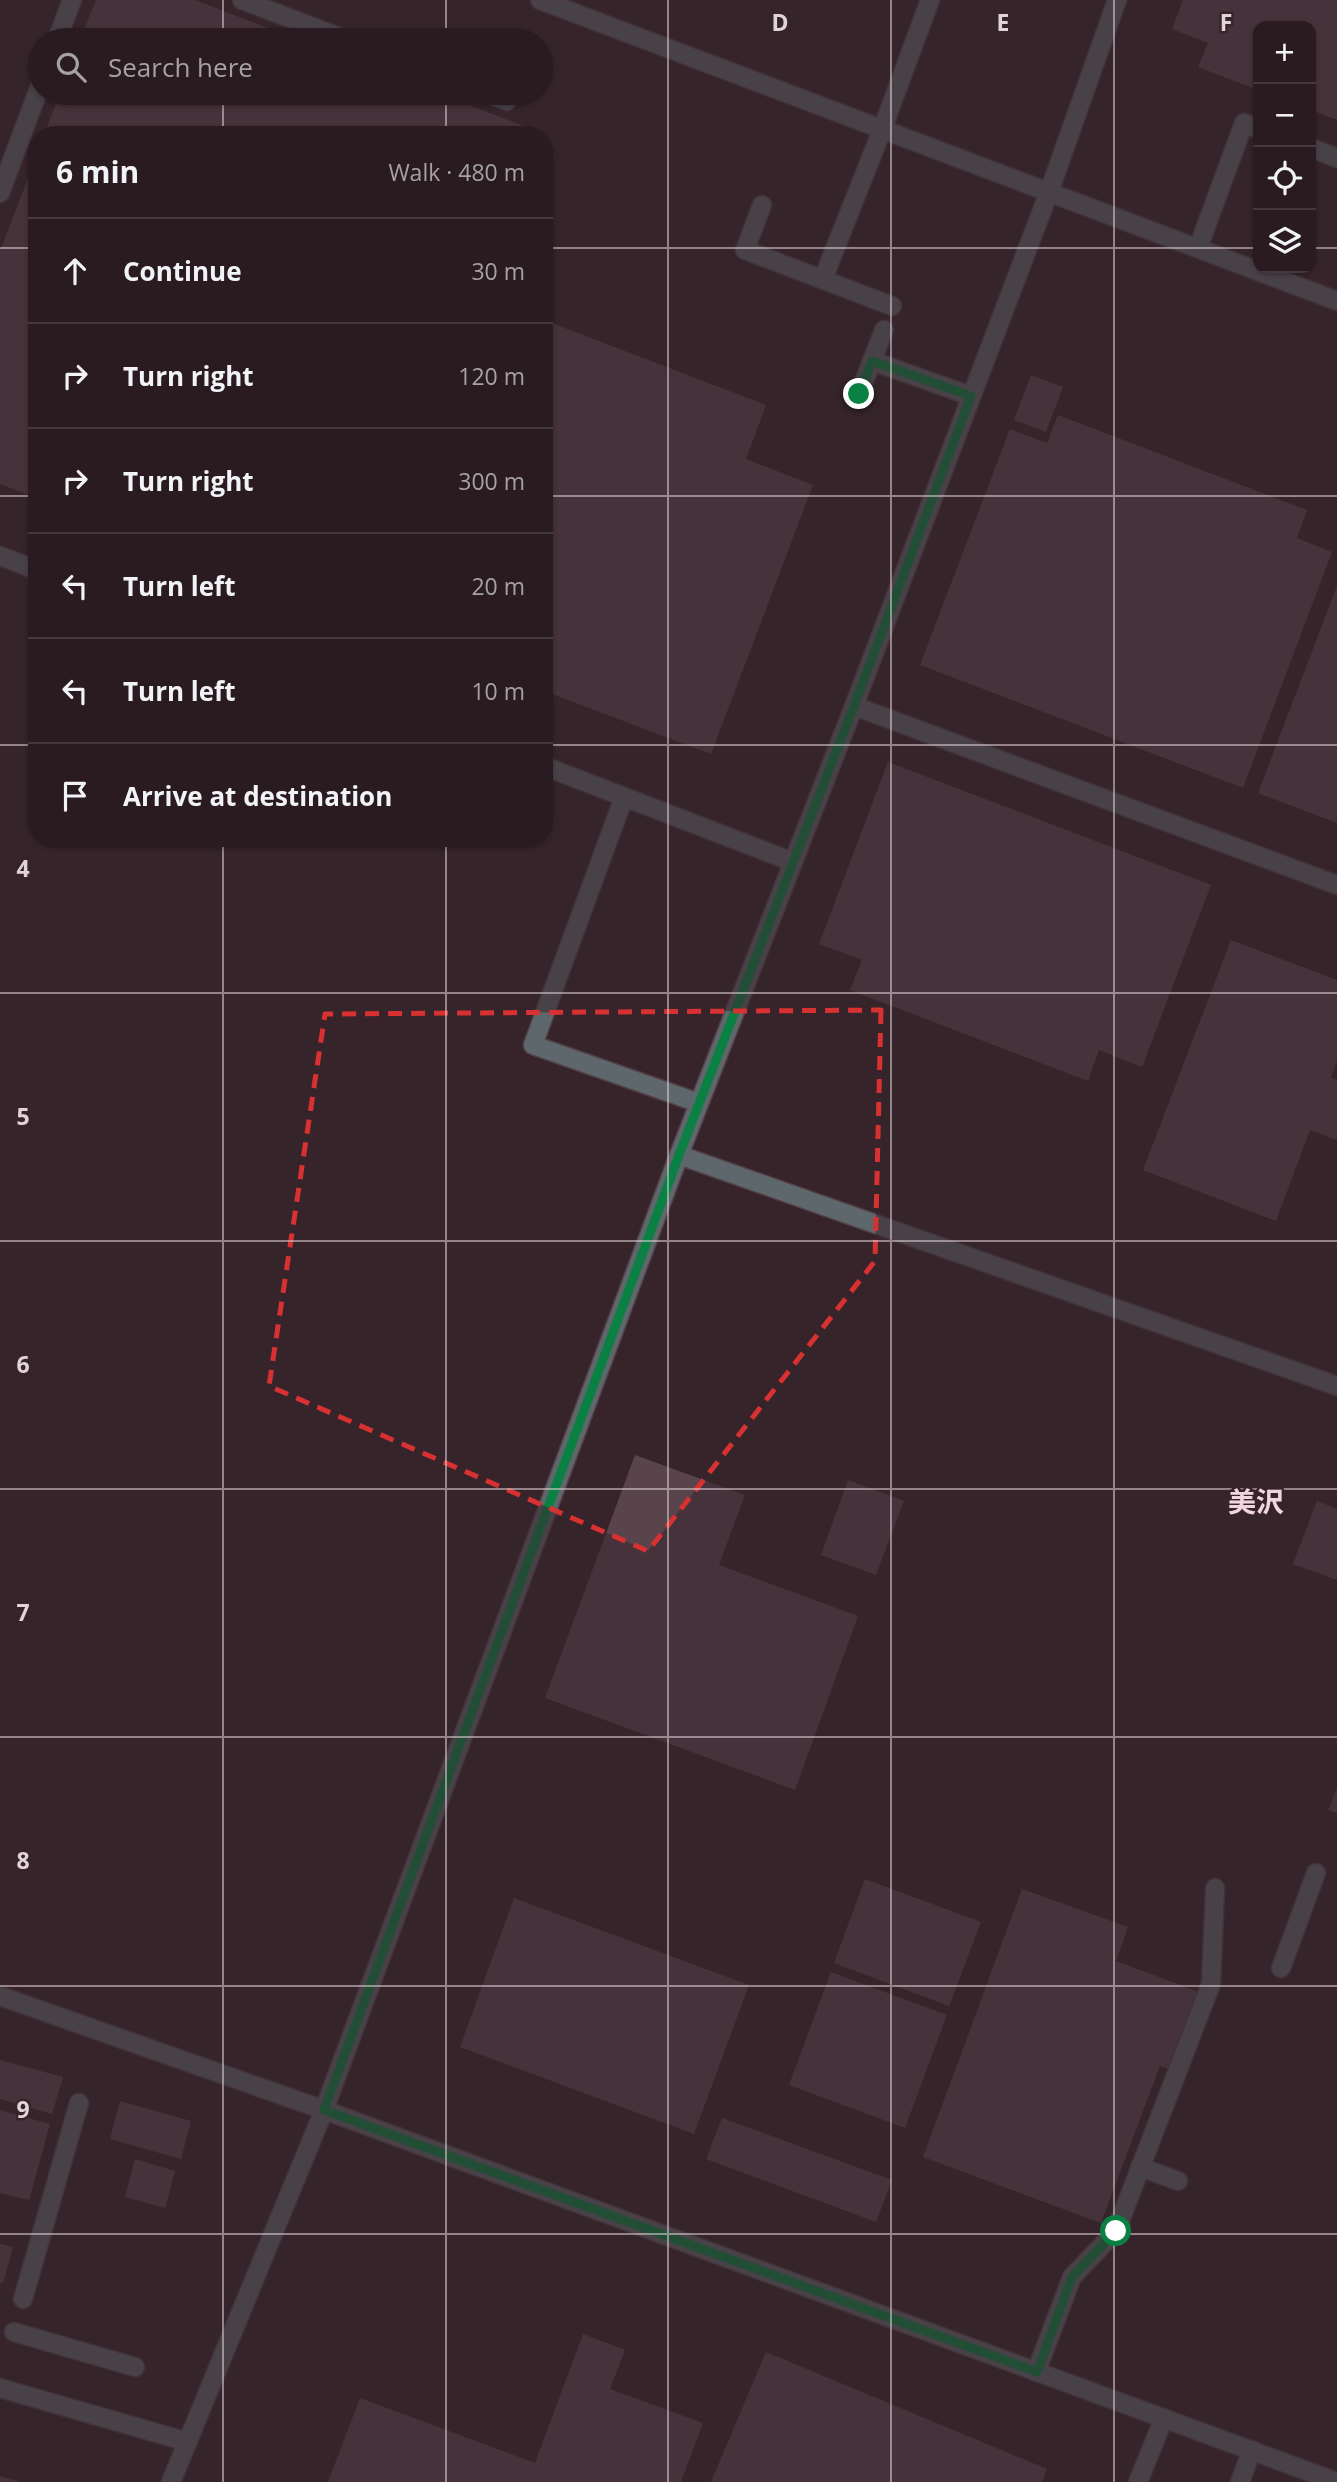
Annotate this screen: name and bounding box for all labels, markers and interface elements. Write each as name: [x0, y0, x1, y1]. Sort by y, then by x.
text: D: [771, 6, 789, 38]
text: E: [997, 6, 1009, 38]
text: F: [1220, 6, 1232, 38]
map controls: [1253, 21, 1316, 273]
button: +: [1253, 21, 1316, 84]
search box: [28, 28, 553, 105]
icon: search: [52, 48, 90, 86]
text: Search here: [108, 49, 253, 85]
button: −: [1253, 84, 1316, 147]
button: locate: [1253, 147, 1316, 210]
text: 6 min: [56, 151, 139, 192]
text: Walk · 480 m: [388, 156, 525, 188]
button: layers: [1253, 210, 1316, 273]
icon: ahead: [56, 252, 94, 290]
text: Continue: [123, 253, 242, 289]
text: 30 m: [471, 255, 525, 287]
icon: right: [56, 357, 94, 395]
text: Turn right: [123, 358, 254, 394]
text: 120 m: [458, 360, 525, 392]
route end: [843, 378, 874, 409]
icon: right: [56, 462, 94, 500]
text: Turn right: [123, 463, 254, 499]
text: 300 m: [458, 465, 525, 497]
icon: left: [56, 567, 94, 605]
text: Turn left: [123, 568, 235, 604]
text: 20 m: [471, 570, 525, 602]
icon: left: [56, 672, 94, 710]
text: Turn left: [123, 673, 235, 709]
text: 10 m: [471, 675, 525, 707]
icon: arrive: [56, 777, 94, 815]
text: Arrive at destination: [123, 778, 392, 814]
text: 4: [16, 852, 30, 884]
text: 5: [16, 1100, 30, 1132]
text: 6: [16, 1348, 30, 1380]
district label: 美沢: [1228, 1482, 1284, 1520]
text: 7: [16, 1596, 30, 1628]
text: 8: [16, 1844, 30, 1876]
text: 9: [16, 2093, 30, 2125]
route start: [1100, 2215, 1131, 2246]

